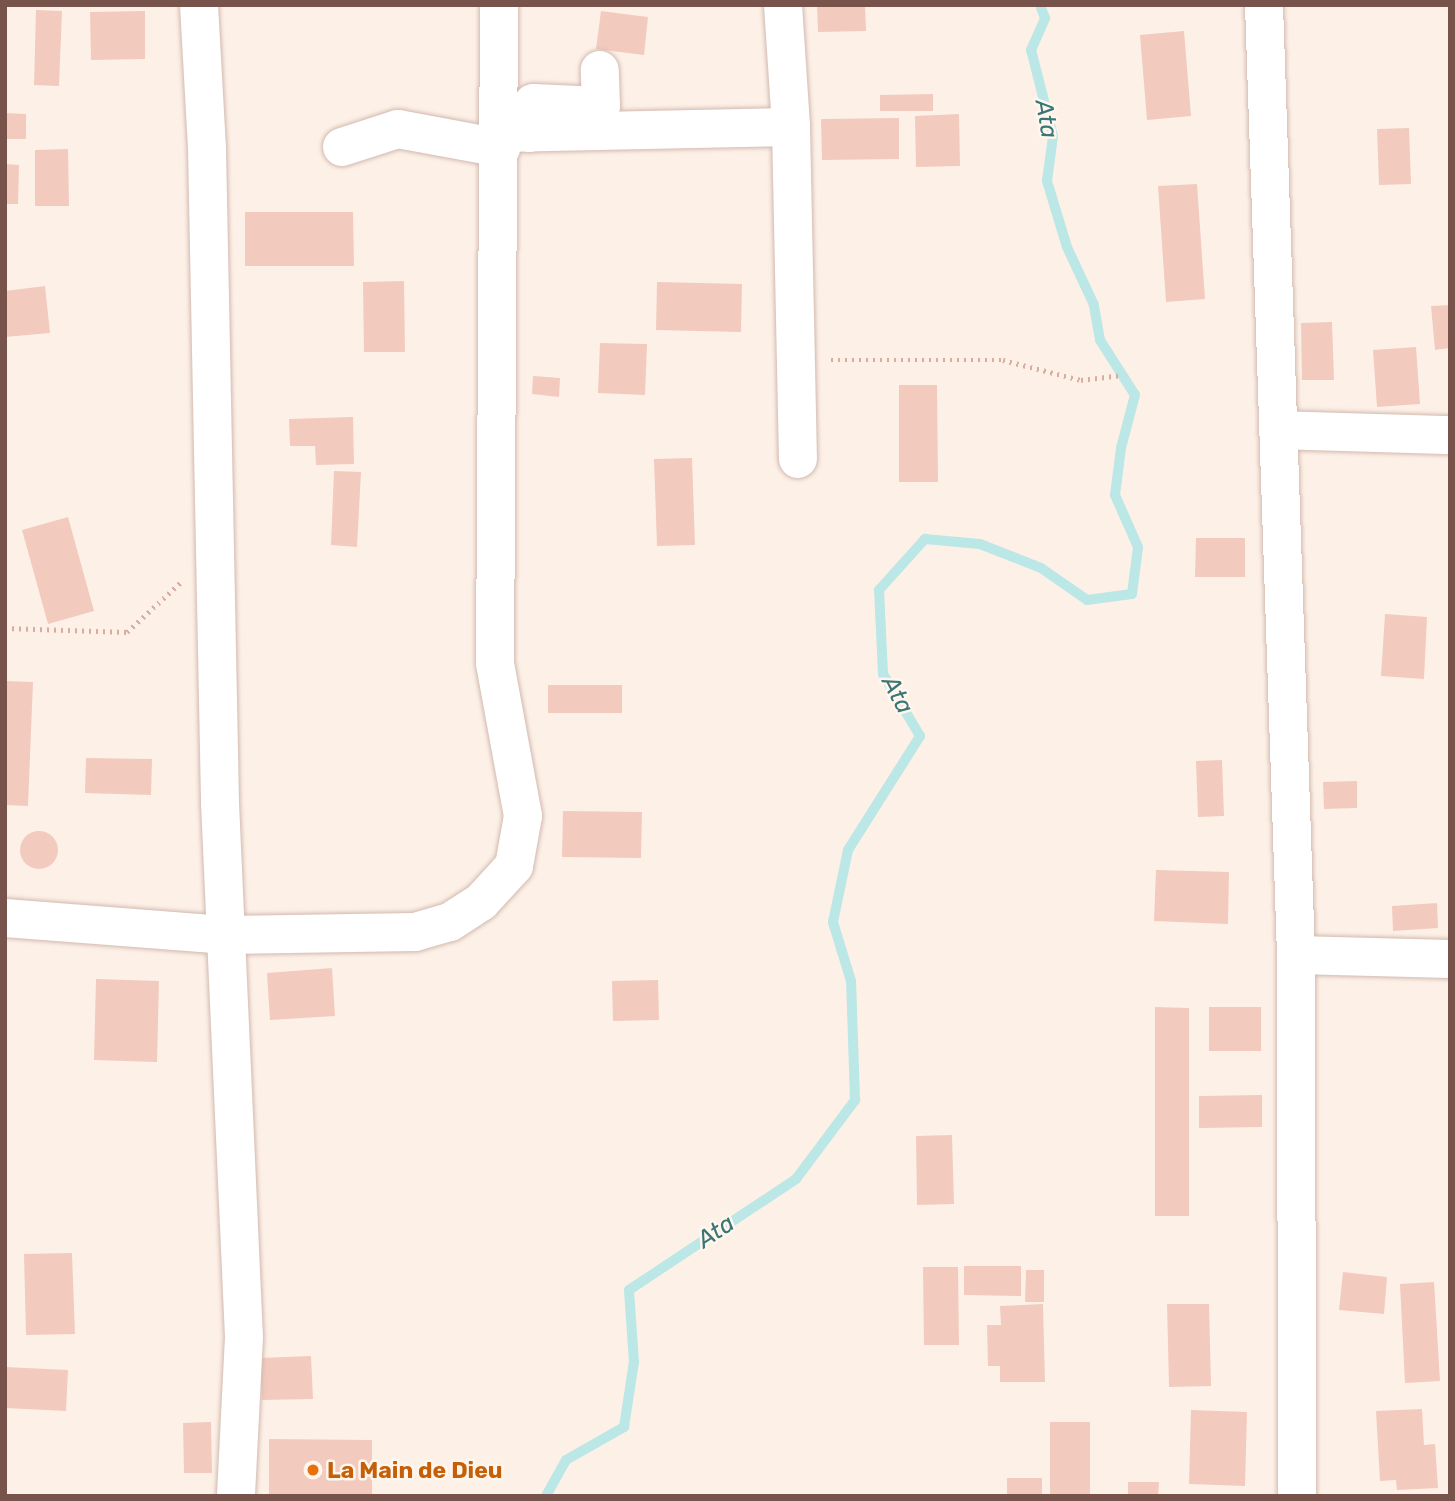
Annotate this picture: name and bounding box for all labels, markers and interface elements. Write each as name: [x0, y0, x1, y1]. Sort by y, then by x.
water label: Ata: [1028, 97, 1064, 141]
water label: Ata: [875, 671, 919, 719]
water label: Ata: [692, 1209, 740, 1255]
place label: La Main de Dieu: [327, 1456, 503, 1484]
marker: La Main de Dieu: [305, 1462, 321, 1478]

